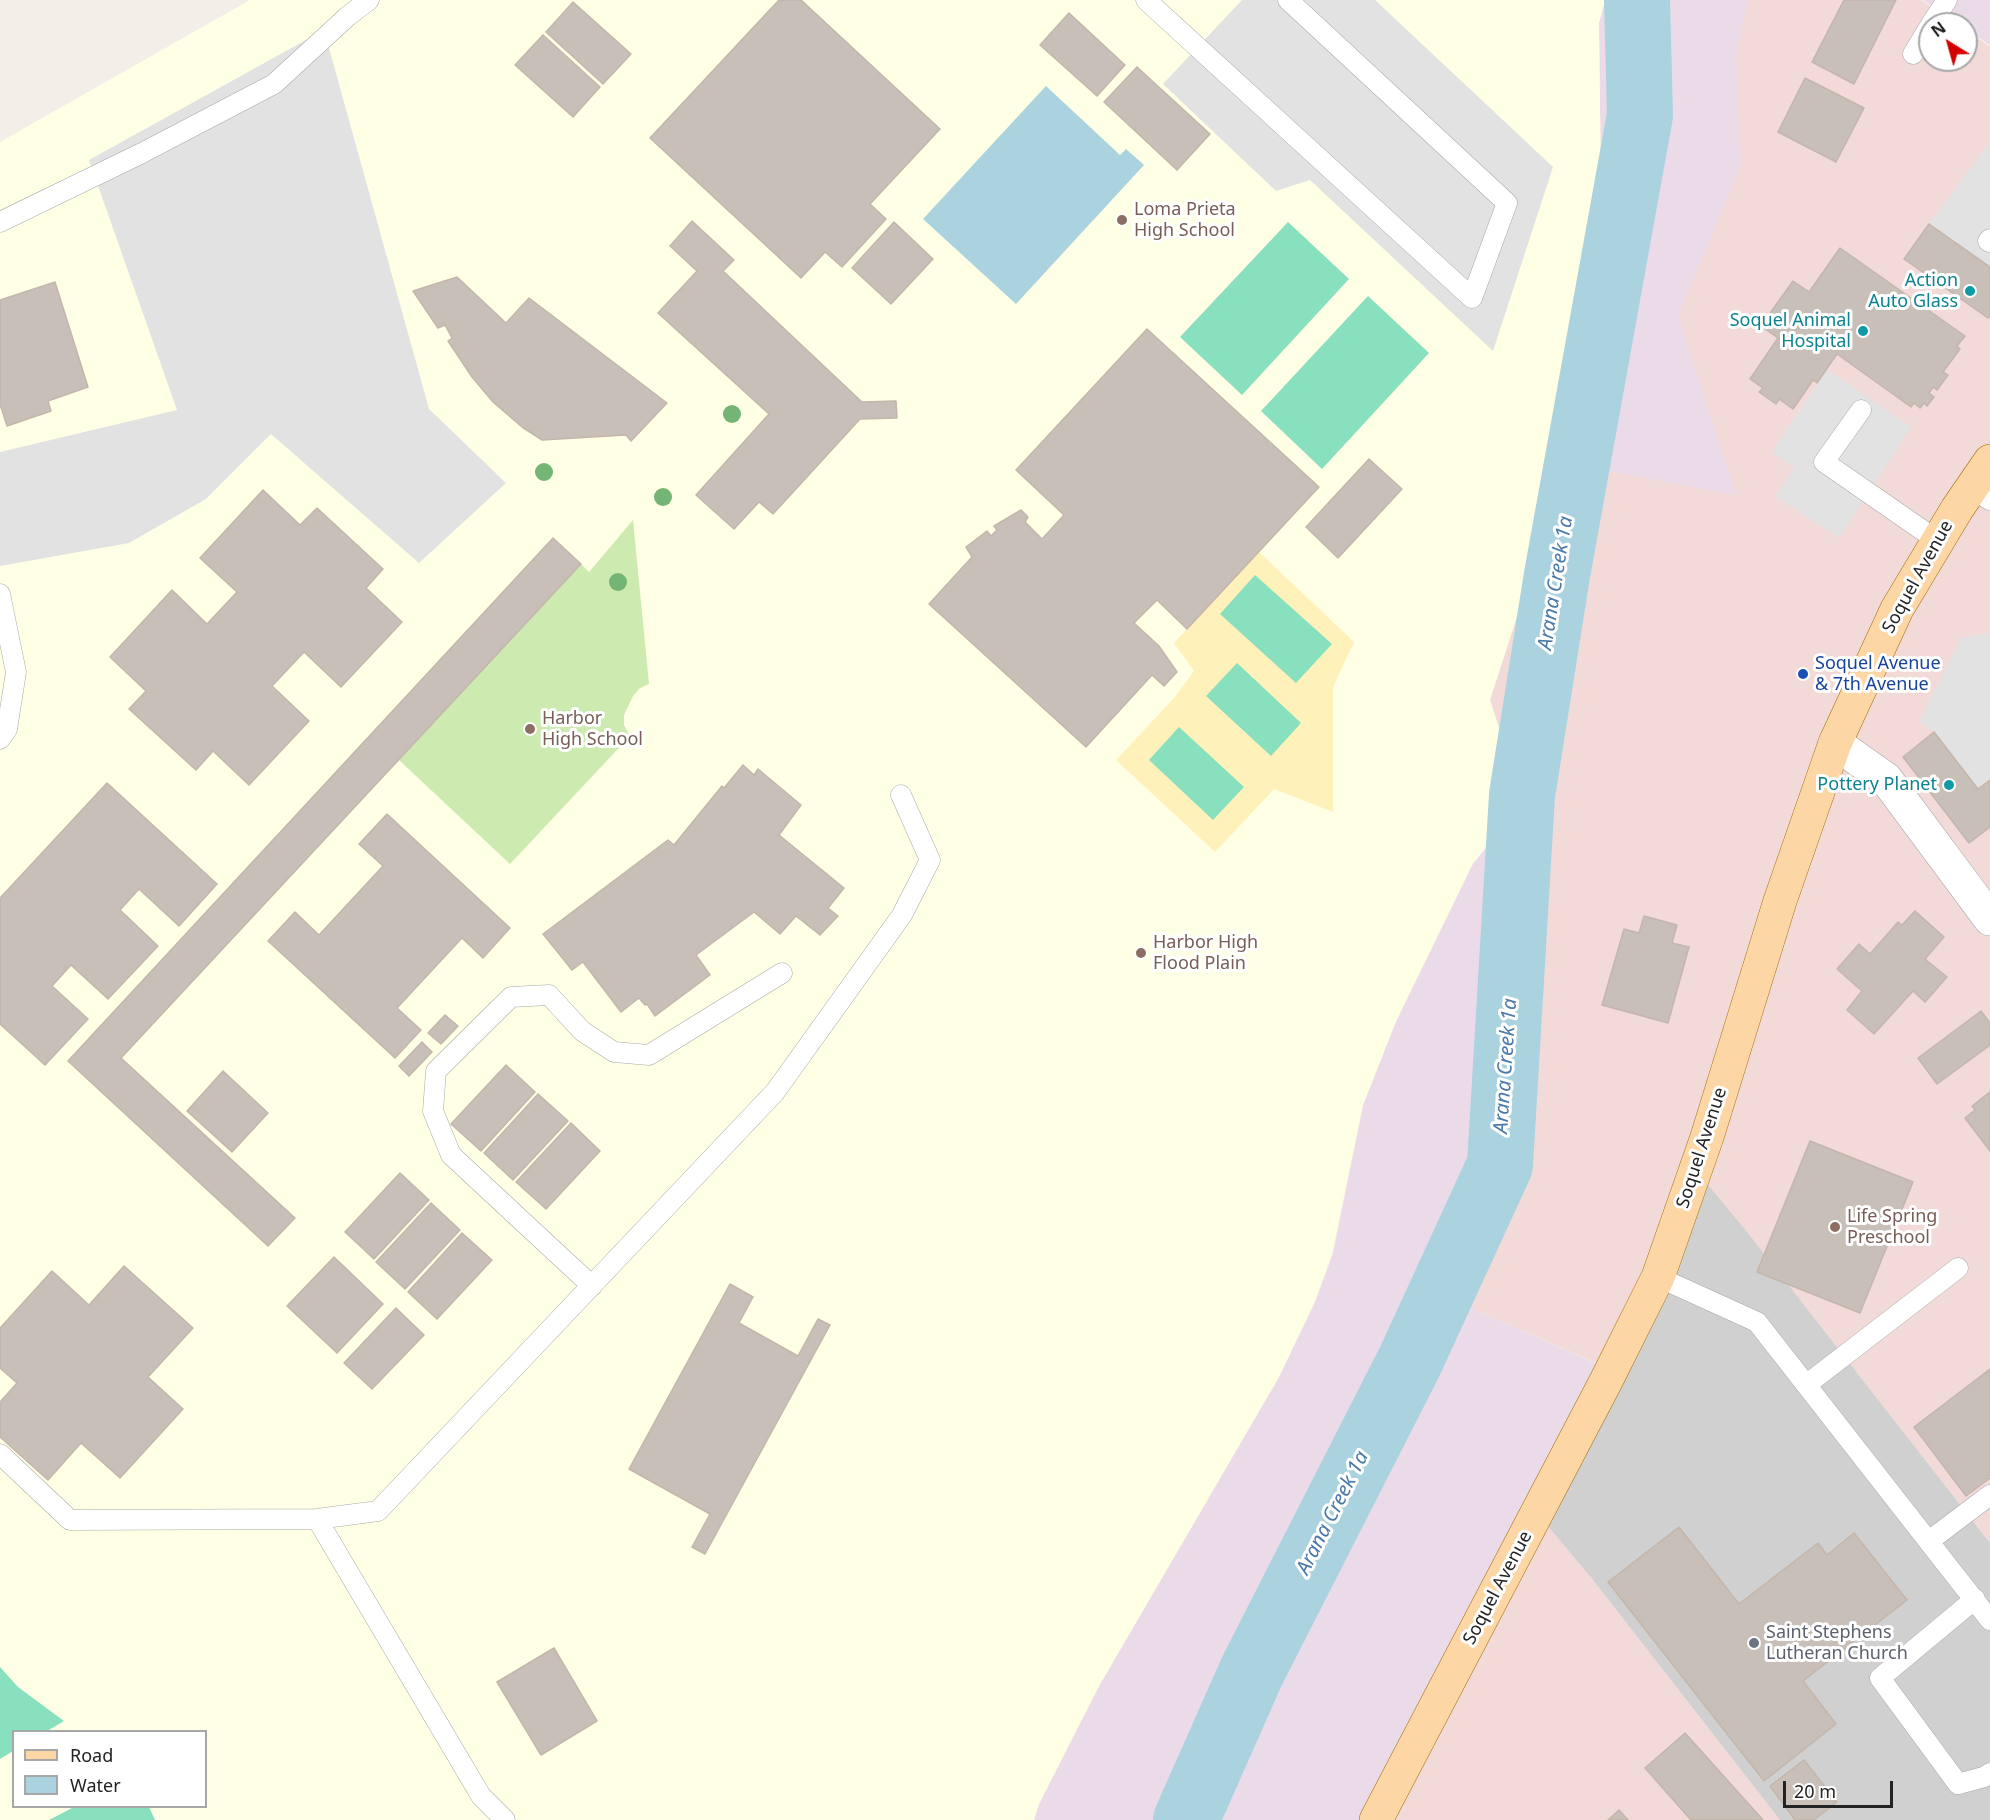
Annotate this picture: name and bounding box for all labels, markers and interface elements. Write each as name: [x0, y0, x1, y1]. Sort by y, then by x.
north arrow: [1918, 12, 1978, 72]
text: N: [1927, 17, 1950, 42]
place label: Loma Prieta High School: [1134, 199, 1236, 242]
marker: Loma Prieta High School: [1115, 213, 1129, 227]
place label: Action Auto Glass: [1868, 270, 1958, 312]
marker: Action Auto Glass: [1963, 284, 1977, 298]
place label: Soquel Animal Hospital: [1730, 310, 1851, 352]
marker: Soquel Animal Hospital: [1856, 324, 1870, 338]
water label: Arana Creek 1a: [1534, 514, 1578, 652]
street label: Soquel Avenue: [1878, 517, 1958, 637]
place label: Soquel Avenue & 7th Avenue: [1815, 653, 1941, 696]
marker: Soquel Avenue & 7th Avenue: [1796, 667, 1810, 681]
place label: Harbor High School: [542, 708, 643, 750]
marker: Harbor High School: [523, 722, 537, 736]
place label: Pottery Planet: [1817, 774, 1937, 796]
marker: Pottery Planet: [1942, 778, 1956, 792]
place label: Harbor High Flood Plain: [1153, 932, 1258, 974]
marker: Harbor High Flood Plain: [1134, 946, 1148, 960]
water label: Arana Creek 1a: [1489, 998, 1523, 1134]
street label: Soquel Avenue: [1672, 1085, 1732, 1211]
place label: Life Spring Preschool: [1847, 1206, 1937, 1248]
marker: Life Spring Preschool: [1828, 1220, 1842, 1234]
water label: Arana Creek 1a: [1292, 1447, 1374, 1579]
street label: Soquel Avenue: [1459, 1527, 1537, 1649]
place label: Saint Stephens Lutheran Church: [1766, 1622, 1908, 1664]
marker: Saint Stephens Lutheran Church: [1747, 1636, 1761, 1650]
legend: [12, 1730, 207, 1808]
text: Road: [70, 1743, 113, 1767]
scale bar: [1786, 1769, 1896, 1807]
text: Water: [70, 1773, 121, 1797]
text: 20 m: [1794, 1779, 1836, 1803]

